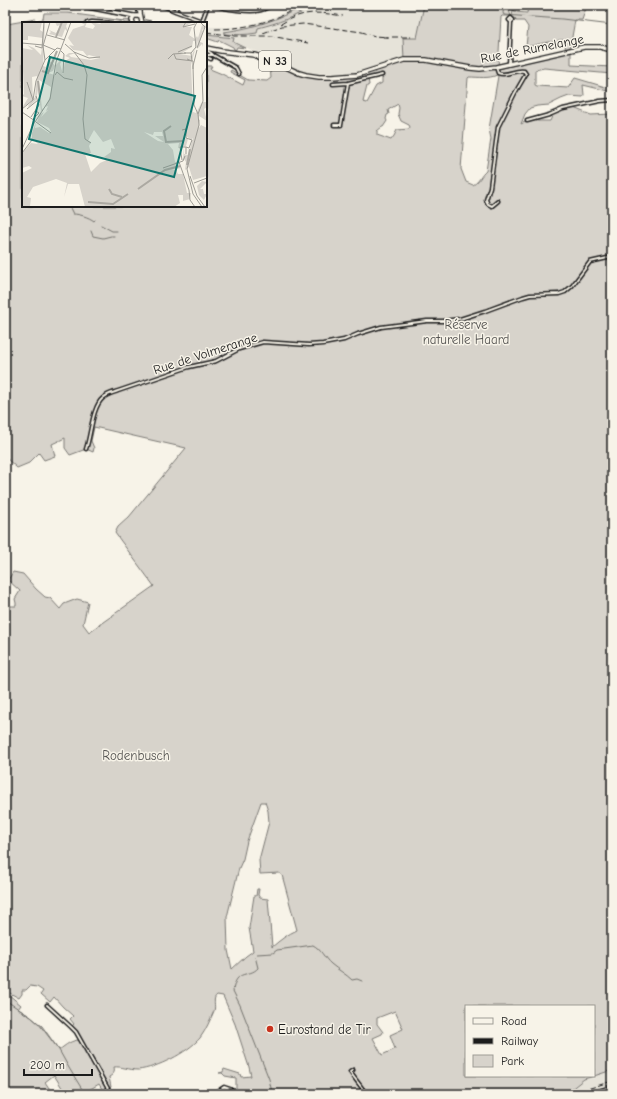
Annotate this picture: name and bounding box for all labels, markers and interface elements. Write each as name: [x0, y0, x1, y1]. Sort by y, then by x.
inset map: [22, 22, 207, 207]
street label: Rue de Rumelange: [479, 31, 585, 66]
road number: N 33: [259, 51, 291, 71]
park label: Réserve naturelle Haard: [423, 317, 509, 347]
street label: Rue de Volmerange: [151, 329, 259, 377]
park label: Rodenbusch: [102, 748, 170, 763]
legend: [465, 1005, 595, 1077]
text: Road: [501, 1014, 527, 1028]
place label: Eurostand de Tir: [278, 1022, 372, 1037]
marker: Eurostand de Tir: [265, 1024, 275, 1034]
text: Railway: [501, 1034, 539, 1048]
scale bar: [24, 1051, 92, 1077]
text: Park: [501, 1054, 524, 1068]
text: 200 m: [30, 1058, 65, 1072]

